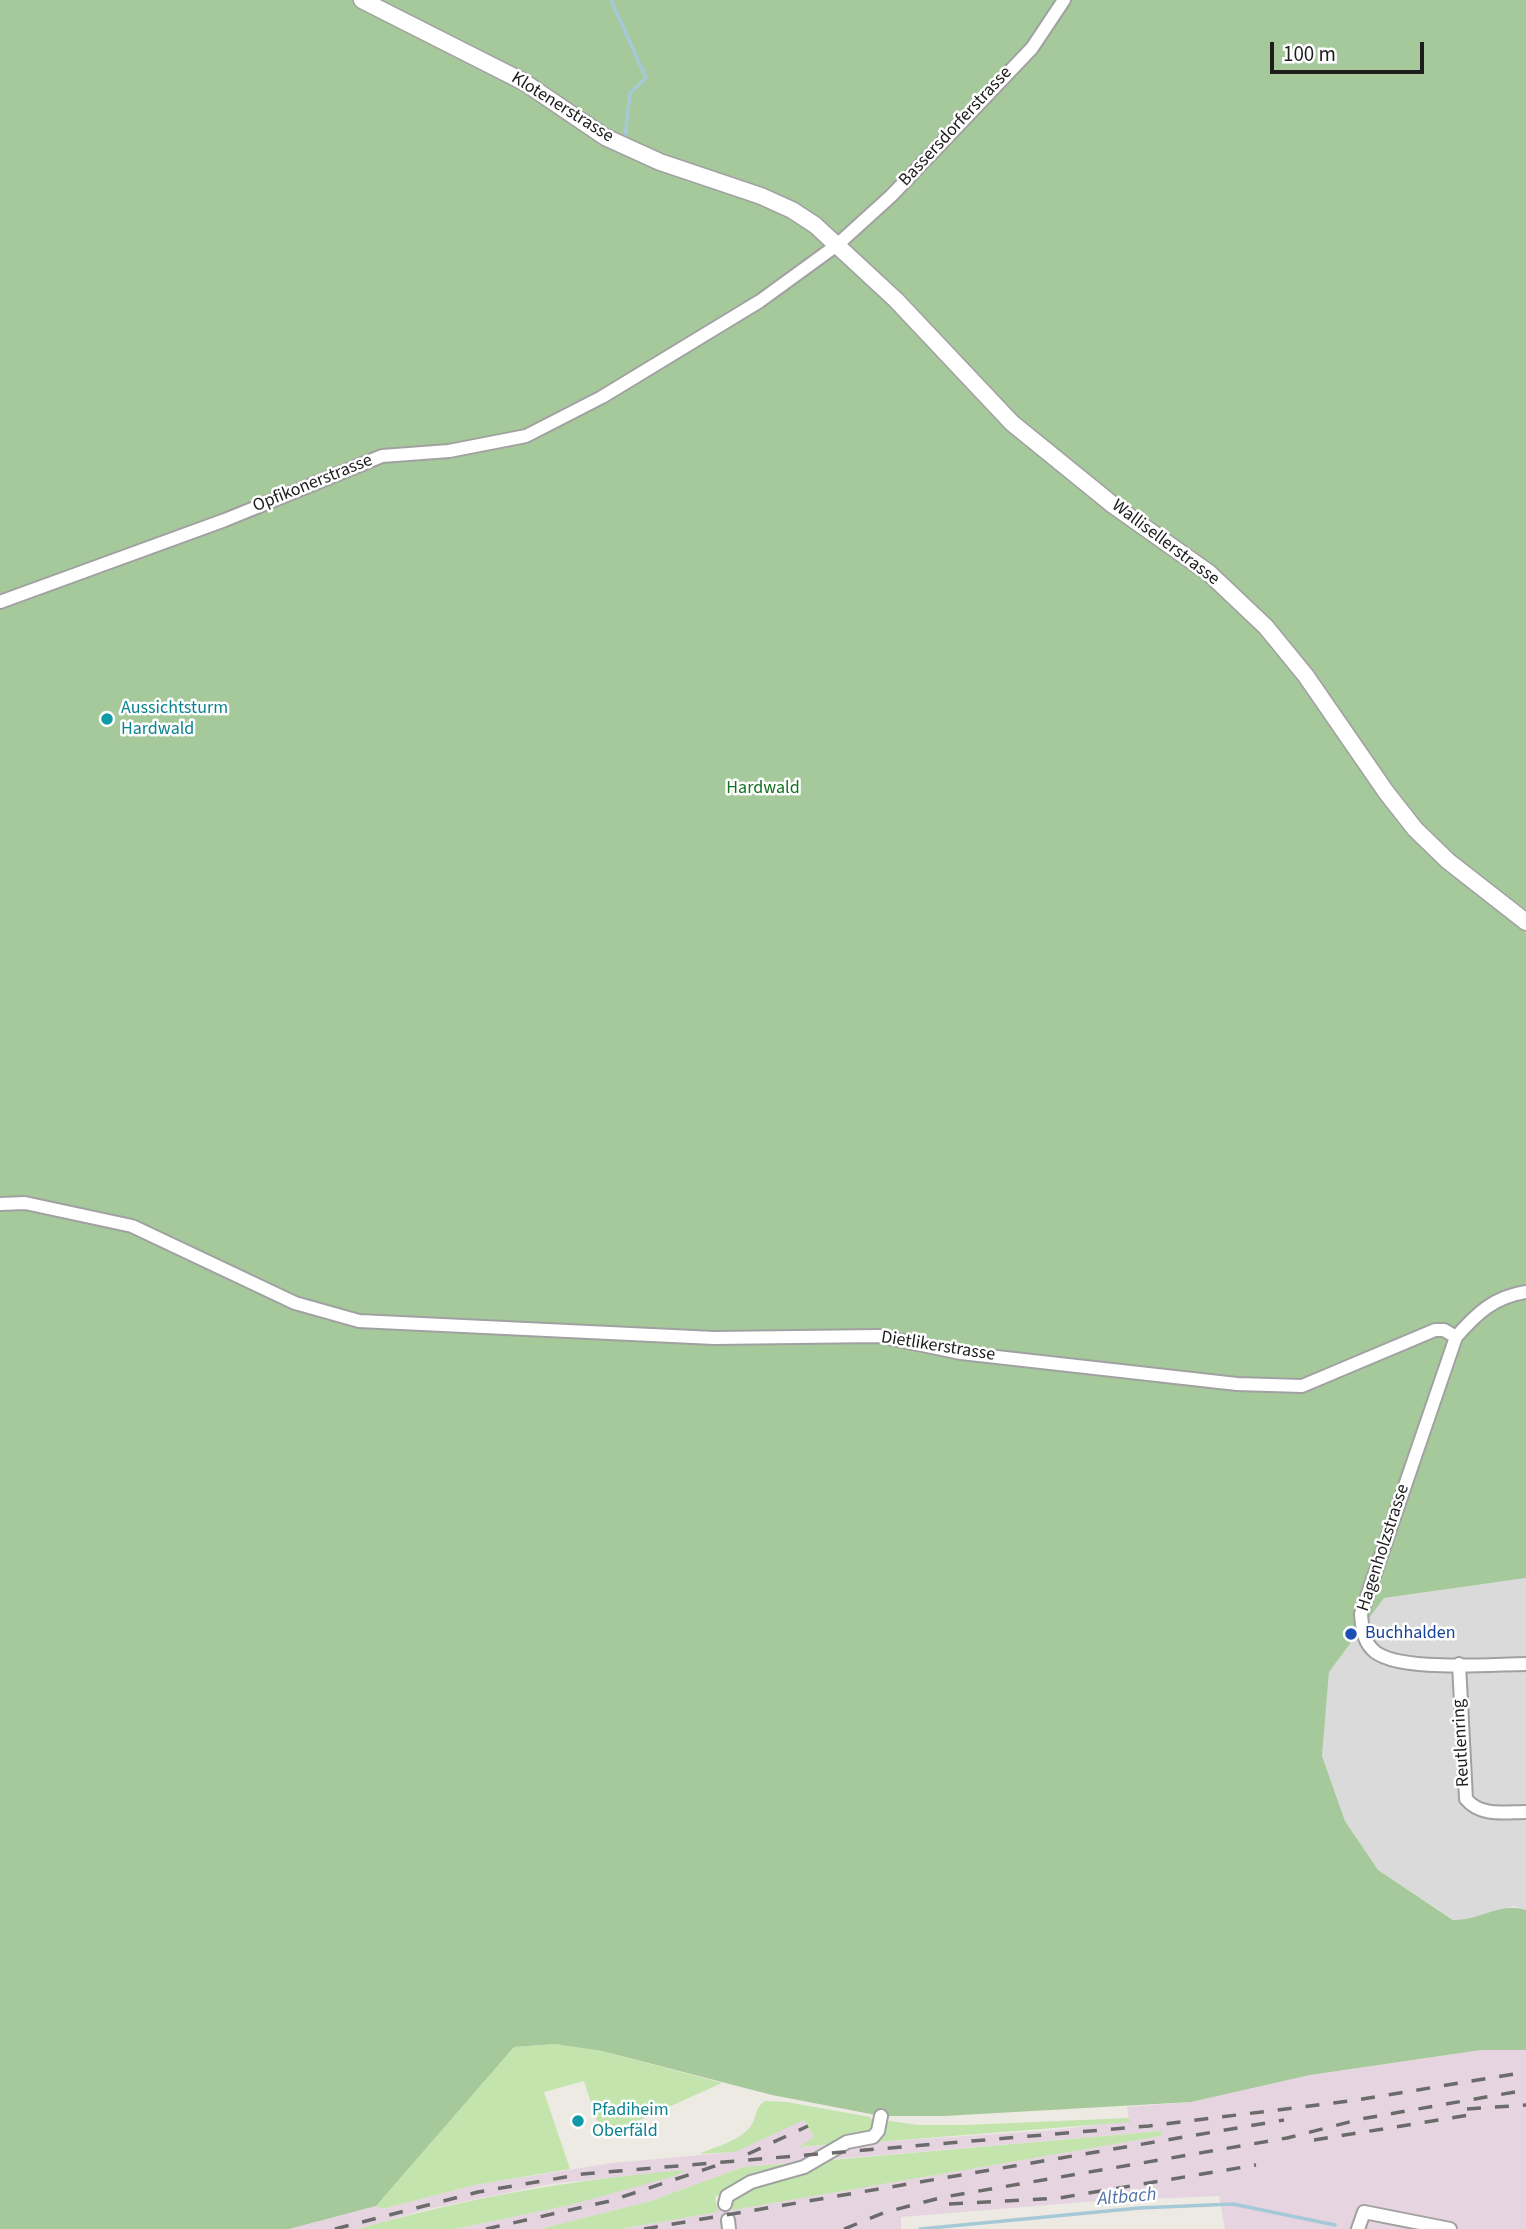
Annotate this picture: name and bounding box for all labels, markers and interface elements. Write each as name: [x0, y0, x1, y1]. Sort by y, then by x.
scale bar: [1274, 28, 1428, 72]
text: 100 m: [1283, 39, 1336, 69]
street label: Bassersdorferstrasse: [895, 63, 1017, 191]
street label: Klotenerstrasse: [507, 68, 617, 148]
street label: Opfikonerstrasse: [250, 450, 376, 518]
street label: Wallisellerstrasse: [1107, 495, 1223, 591]
place label: Aussichtsturm Hardwald: [121, 698, 228, 740]
marker: Aussichtsturm Hardwald: [99, 711, 115, 727]
park label: Hardwald: [726, 778, 800, 800]
street label: Dietlikerstrasse: [879, 1327, 997, 1367]
street label: Hagenholzstrasse: [1353, 1482, 1415, 1614]
place label: Buchhalden: [1365, 1623, 1456, 1645]
marker: Buchhalden: [1343, 1626, 1359, 1642]
street label: Reutlenring: [1449, 1699, 1475, 1787]
place label: Pfadiheim Oberfäld: [592, 2100, 669, 2142]
marker: Pfadiheim Oberfäld: [570, 2113, 586, 2129]
water label: Altbach: [1097, 2184, 1157, 2212]

